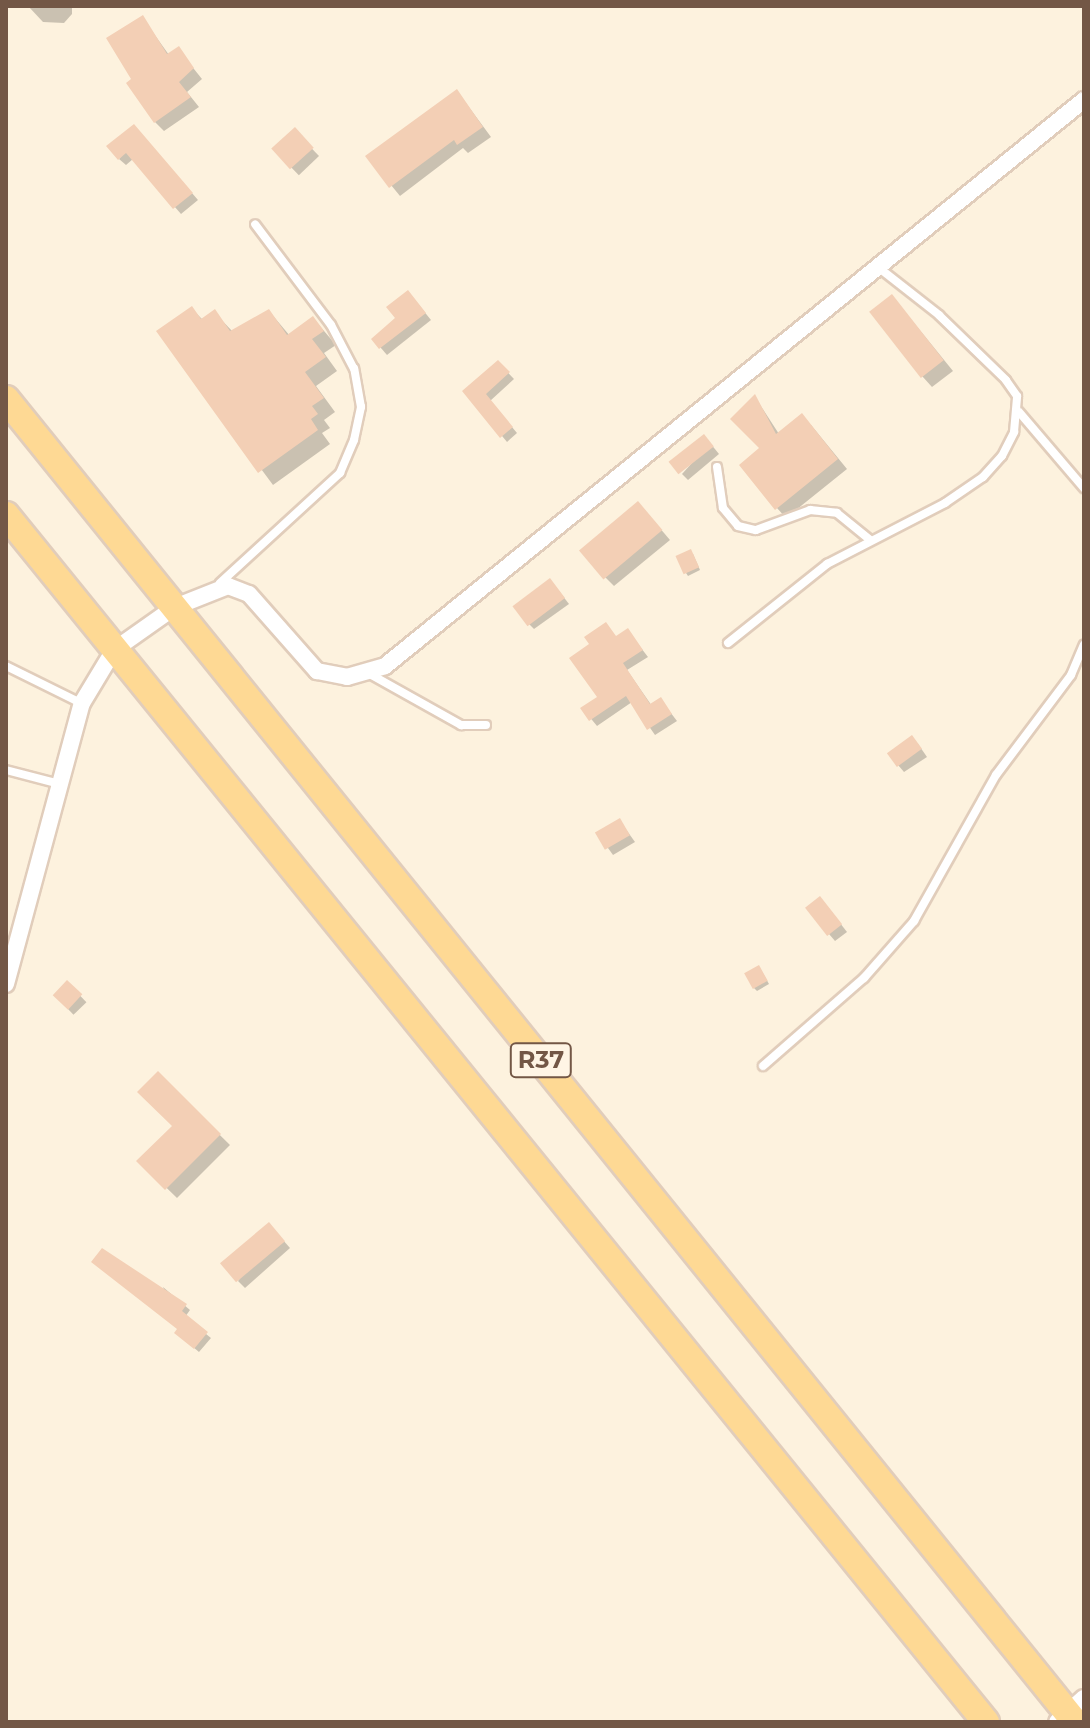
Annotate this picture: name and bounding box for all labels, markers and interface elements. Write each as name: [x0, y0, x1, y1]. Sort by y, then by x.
road number: R37: [509, 1040, 573, 1080]

